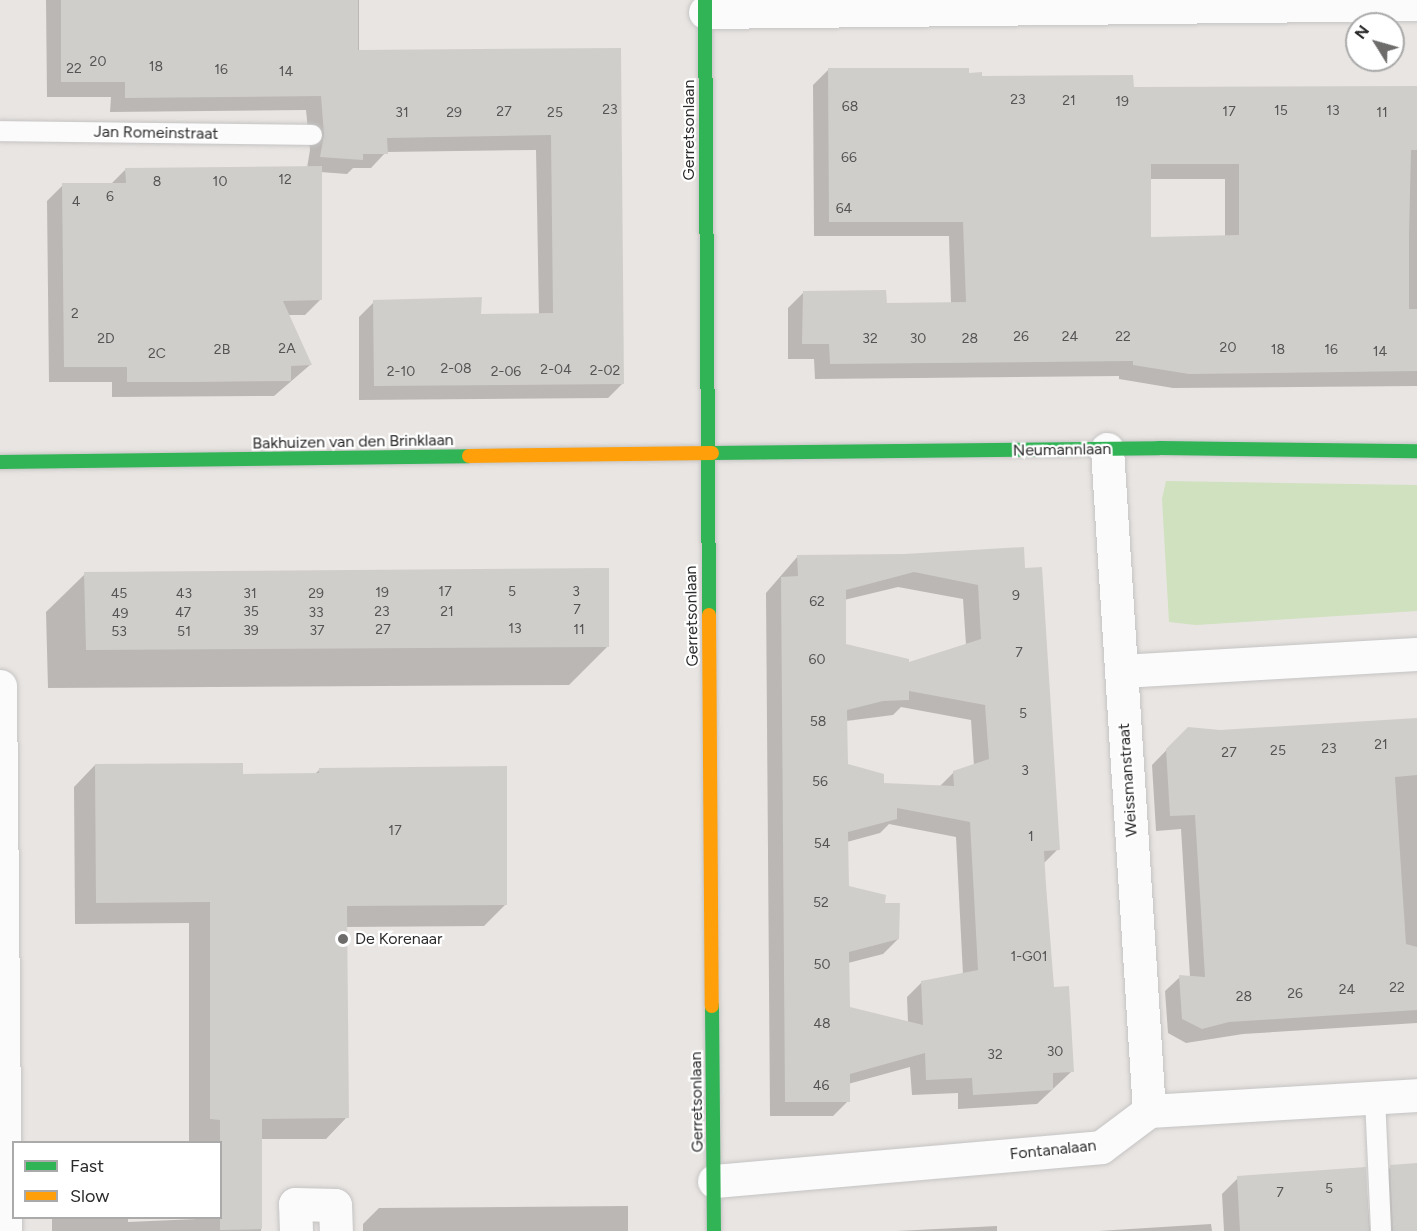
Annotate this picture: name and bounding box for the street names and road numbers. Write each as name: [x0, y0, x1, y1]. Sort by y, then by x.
street label: Gerretsonlaan: [679, 80, 699, 180]
street label: Jan Romeinstraat: [93, 122, 219, 144]
street label: Bakhuizen van den Brinklaan: [252, 431, 454, 453]
street label: Neumannlaan: [1013, 440, 1111, 460]
street label: Gerretsonlaan: [682, 565, 702, 667]
street label: Weissmanstraat: [1114, 722, 1142, 838]
street label: Gerretsonlaan: [687, 1051, 707, 1153]
street label: Fontanalaan: [1009, 1136, 1097, 1164]

